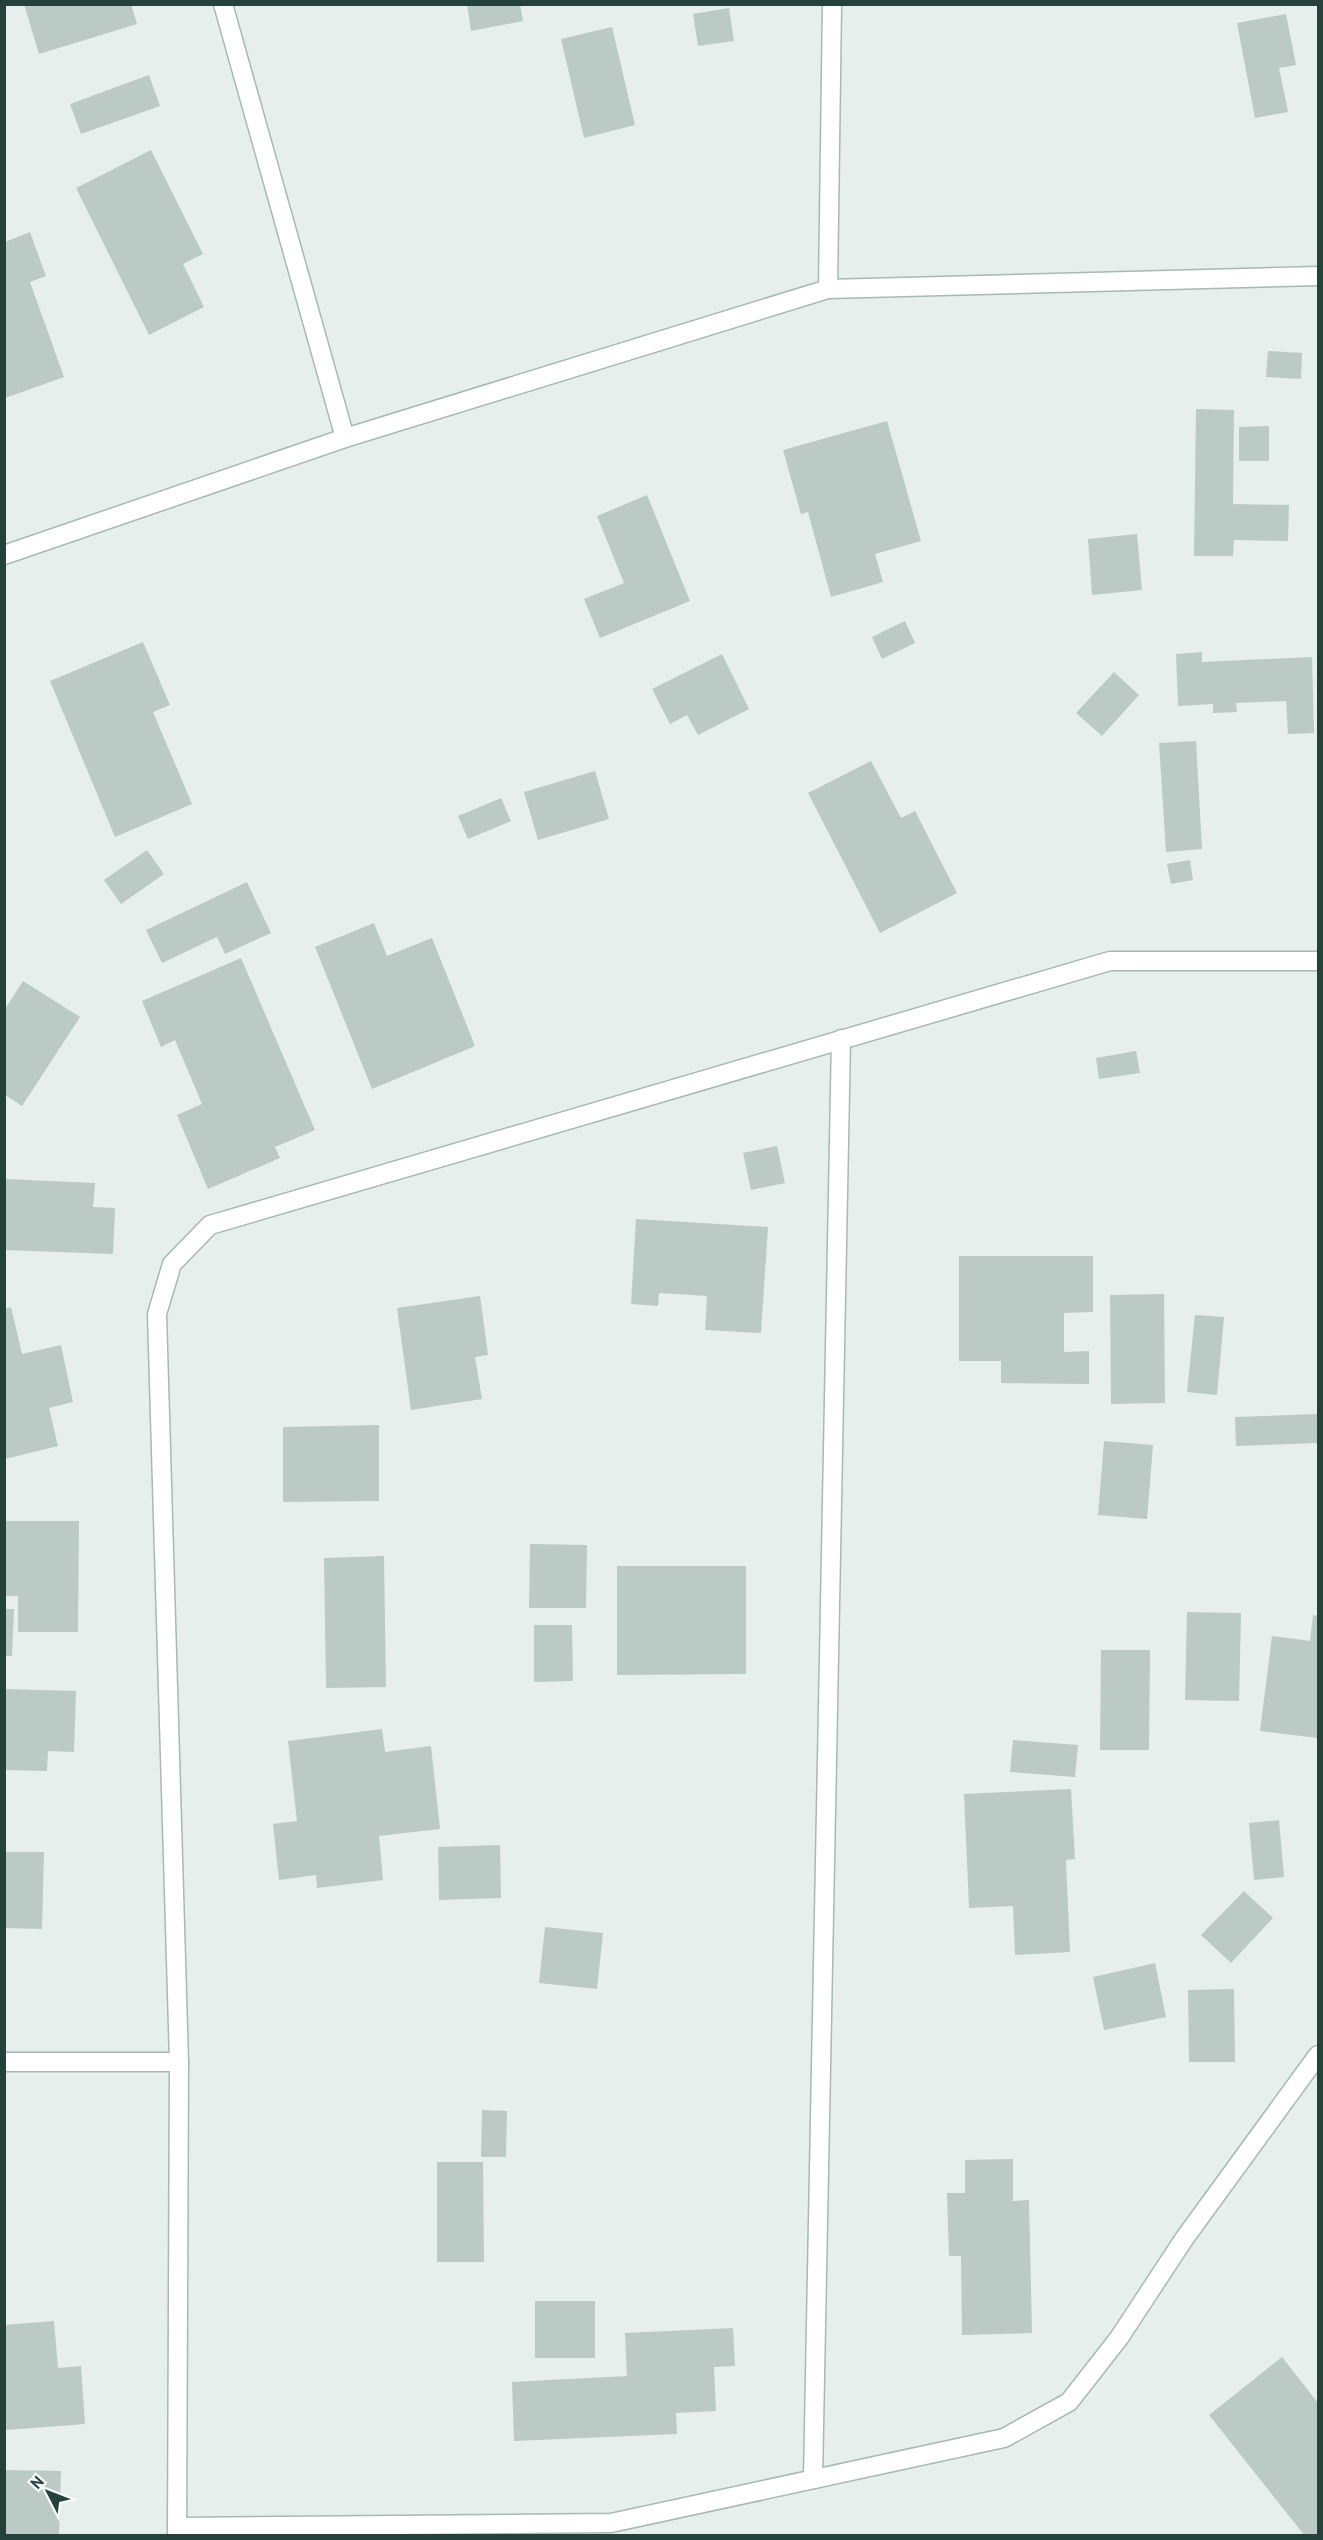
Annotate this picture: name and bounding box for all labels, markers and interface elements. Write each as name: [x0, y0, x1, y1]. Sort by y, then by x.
north arrow: [18, 2462, 78, 2522]
text: N: [26, 2471, 48, 2493]

